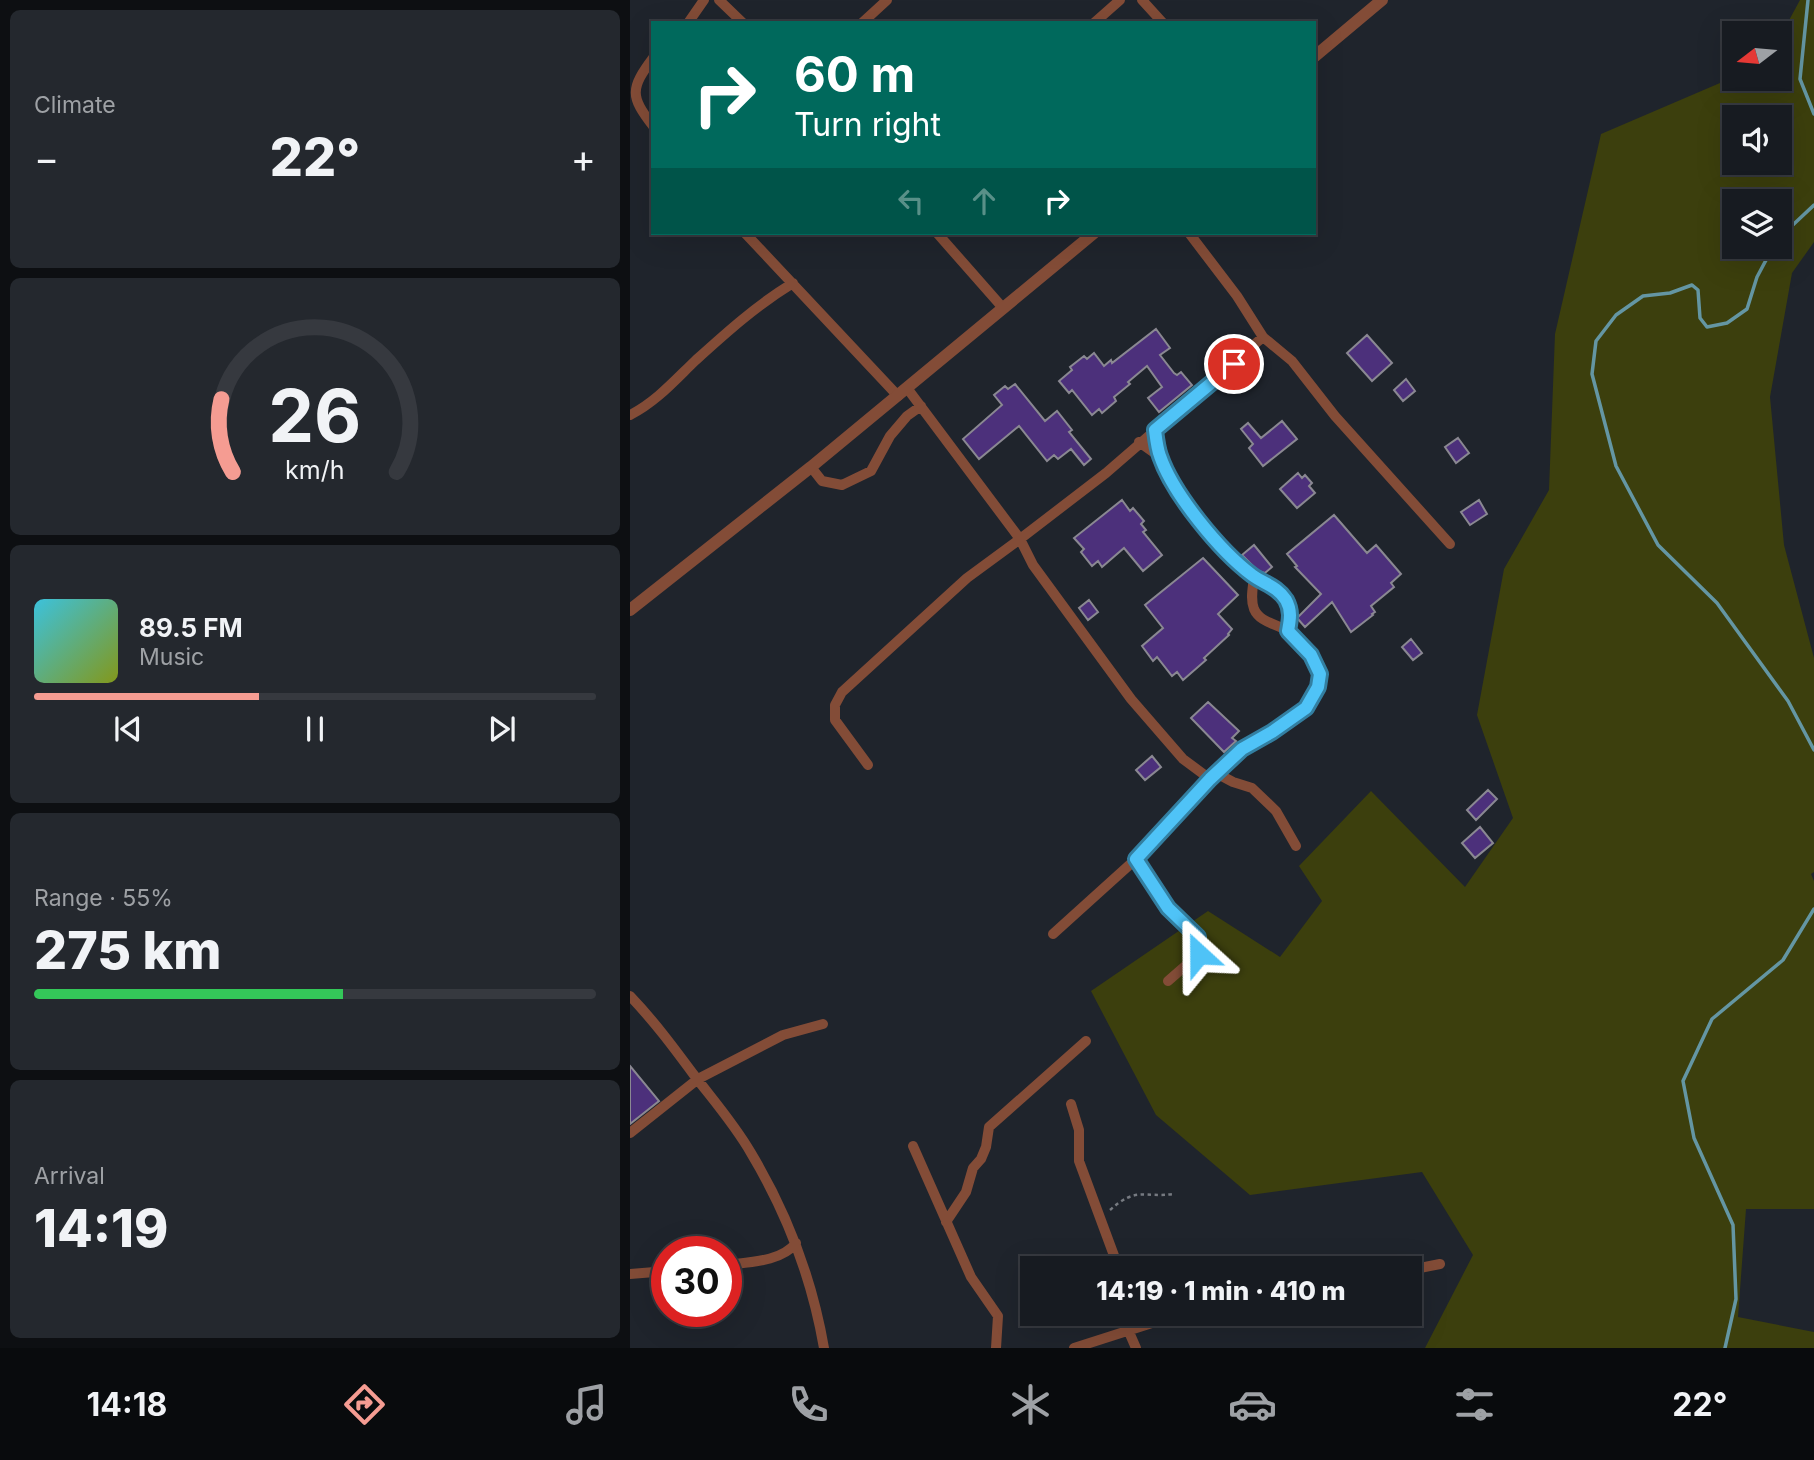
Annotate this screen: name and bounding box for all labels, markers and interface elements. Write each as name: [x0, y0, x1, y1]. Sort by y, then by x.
north arrow: [1722, 21, 1792, 91]
map controls: [1722, 21, 1792, 259]
text: 60 m: [794, 45, 915, 104]
icon: right: [679, 49, 770, 140]
text: Climate: [34, 91, 116, 119]
text: Turn right: [794, 105, 941, 144]
button: sound: [1722, 105, 1792, 175]
text: 22°: [270, 126, 360, 189]
text: −: [34, 135, 59, 181]
text: +: [571, 135, 596, 181]
icon: left: [892, 182, 930, 220]
icon: ahead: [965, 182, 1003, 220]
icon: right: [1038, 182, 1076, 220]
button: layers: [1722, 189, 1792, 259]
pin: [1204, 334, 1264, 394]
icon: arrive: [1215, 345, 1253, 383]
text: 26: [268, 372, 362, 461]
text: km/h: [285, 455, 345, 485]
text: 89.5 FM: [139, 612, 243, 643]
text: Music: [139, 643, 204, 671]
icon: previous: [109, 710, 147, 748]
icon: pause: [296, 710, 334, 748]
icon: next: [483, 710, 521, 748]
text: Range · 55%: [34, 884, 173, 912]
position arrow: [1162, 917, 1236, 991]
text: 275 km: [34, 919, 222, 982]
text: Arrival: [34, 1162, 105, 1190]
text: 14:19: [34, 1197, 168, 1260]
speed limit sign: 30: [651, 1236, 742, 1327]
text: 14:19 · 1 min · 410 m: [1096, 1275, 1346, 1306]
icon: directions: [340, 1380, 389, 1429]
icon: music: [562, 1380, 611, 1429]
icon: phone: [784, 1380, 833, 1429]
icon: climate: [1006, 1380, 1055, 1429]
icon: car: [1228, 1380, 1277, 1429]
icon: filters: [1450, 1380, 1499, 1429]
text: 14:18: [87, 1385, 167, 1424]
text: 22°: [1672, 1385, 1727, 1424]

